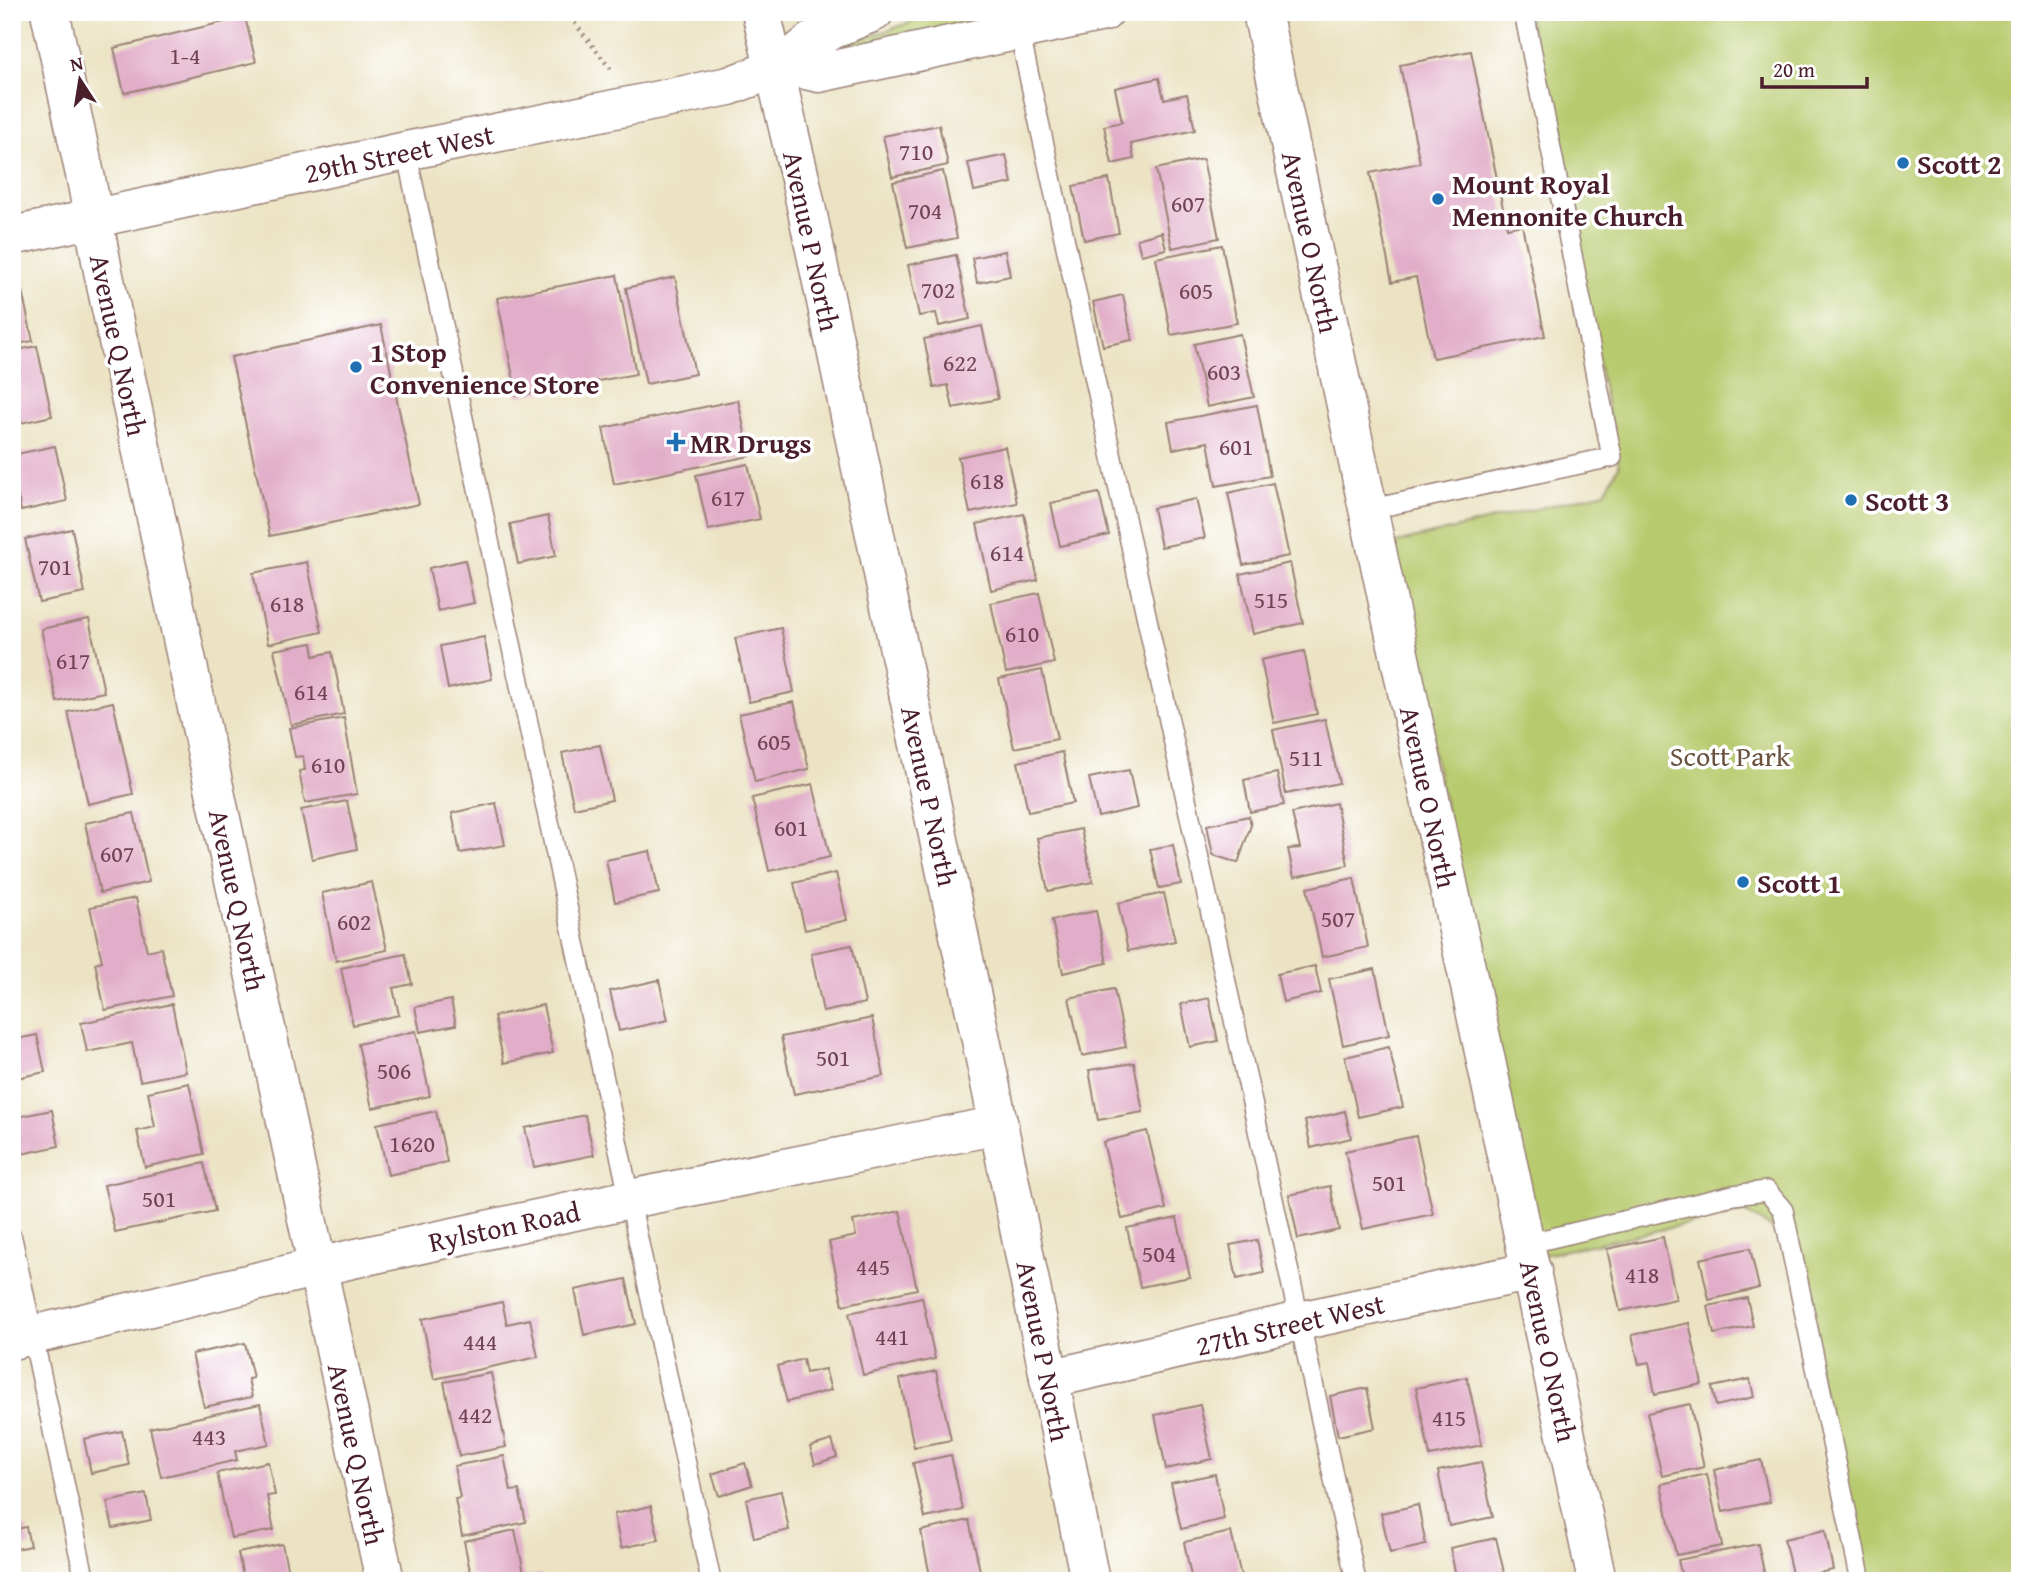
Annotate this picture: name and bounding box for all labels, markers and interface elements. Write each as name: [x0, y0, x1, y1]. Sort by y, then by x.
house number: 1-4: [169, 38, 201, 73]
north arrow: [46, 46, 116, 116]
scale bar: [1762, 46, 1868, 90]
text: N: [67, 48, 86, 78]
text: 20 m: [1773, 54, 1815, 85]
street label: 29th Street West: [301, 113, 498, 193]
house number: 710: [899, 134, 933, 169]
place label: Scott 2: [1917, 143, 2001, 184]
street label: Avenue P North: [773, 147, 851, 335]
street label: Avenue O North: [1272, 147, 1350, 337]
marker: Scott 2: [1895, 155, 1911, 171]
place label: Mount Royal Mennonite Church: [1452, 163, 1684, 236]
house number: 607: [1171, 186, 1205, 221]
marker: Mount Royal Mennonite Church: [1430, 191, 1446, 207]
house number: 704: [908, 193, 942, 228]
street label: Avenue Q North: [80, 250, 158, 440]
house number: 702: [921, 272, 955, 307]
house number: 605: [1179, 273, 1213, 308]
place label: 1 Stop Convenience Store: [370, 331, 599, 404]
house number: 622: [943, 345, 977, 380]
house number: 603: [1207, 354, 1241, 389]
marker: 1 Stop Convenience Store: [348, 359, 364, 375]
place label: MR Drugs: [690, 422, 812, 463]
house number: 601: [1219, 429, 1253, 464]
marker: MR Drugs: [668, 434, 684, 450]
house number: 618: [970, 463, 1004, 498]
house number: 617: [711, 480, 745, 515]
place label: Scott 3: [1865, 480, 1949, 521]
marker: Scott 3: [1843, 492, 1859, 508]
house number: 614: [990, 535, 1024, 570]
house number: 701: [38, 549, 72, 584]
house number: 515: [1254, 582, 1288, 617]
house number: 618: [270, 586, 304, 621]
house number: 610: [1005, 616, 1039, 651]
house number: 617: [56, 643, 90, 678]
house number: 614: [294, 674, 328, 709]
street label: Avenue P North: [891, 702, 969, 890]
street label: Avenue O North: [1390, 702, 1468, 892]
house number: 605: [757, 724, 791, 759]
park label: Scott Park: [1670, 735, 1791, 776]
house number: 511: [1289, 740, 1323, 775]
house number: 610: [311, 747, 345, 782]
street label: Avenue Q North: [199, 805, 277, 995]
house number: 601: [774, 810, 808, 845]
house number: 607: [100, 836, 134, 871]
place label: Scott 1: [1757, 862, 1841, 903]
marker: Scott 1: [1735, 874, 1751, 890]
house number: 507: [1321, 901, 1355, 936]
house number: 602: [337, 904, 371, 939]
house number: 501: [816, 1040, 850, 1075]
house number: 506: [377, 1053, 411, 1088]
house number: 1620: [389, 1126, 435, 1161]
house number: 501: [1372, 1165, 1406, 1200]
house number: 501: [142, 1181, 176, 1216]
street label: Rylston Road: [425, 1190, 583, 1262]
house number: 504: [1142, 1236, 1176, 1271]
house number: 445: [856, 1249, 890, 1284]
street label: Avenue O North: [1510, 1256, 1588, 1446]
street label: Avenue P North: [1006, 1257, 1082, 1445]
house number: 418: [1625, 1257, 1659, 1292]
street label: 27th Street West: [1192, 1282, 1389, 1366]
house number: 441: [875, 1319, 909, 1354]
house number: 444: [463, 1324, 497, 1359]
street label: Avenue Q North: [318, 1359, 396, 1549]
house number: 442: [458, 1397, 492, 1432]
house number: 415: [1432, 1400, 1466, 1435]
house number: 443: [192, 1419, 226, 1454]

